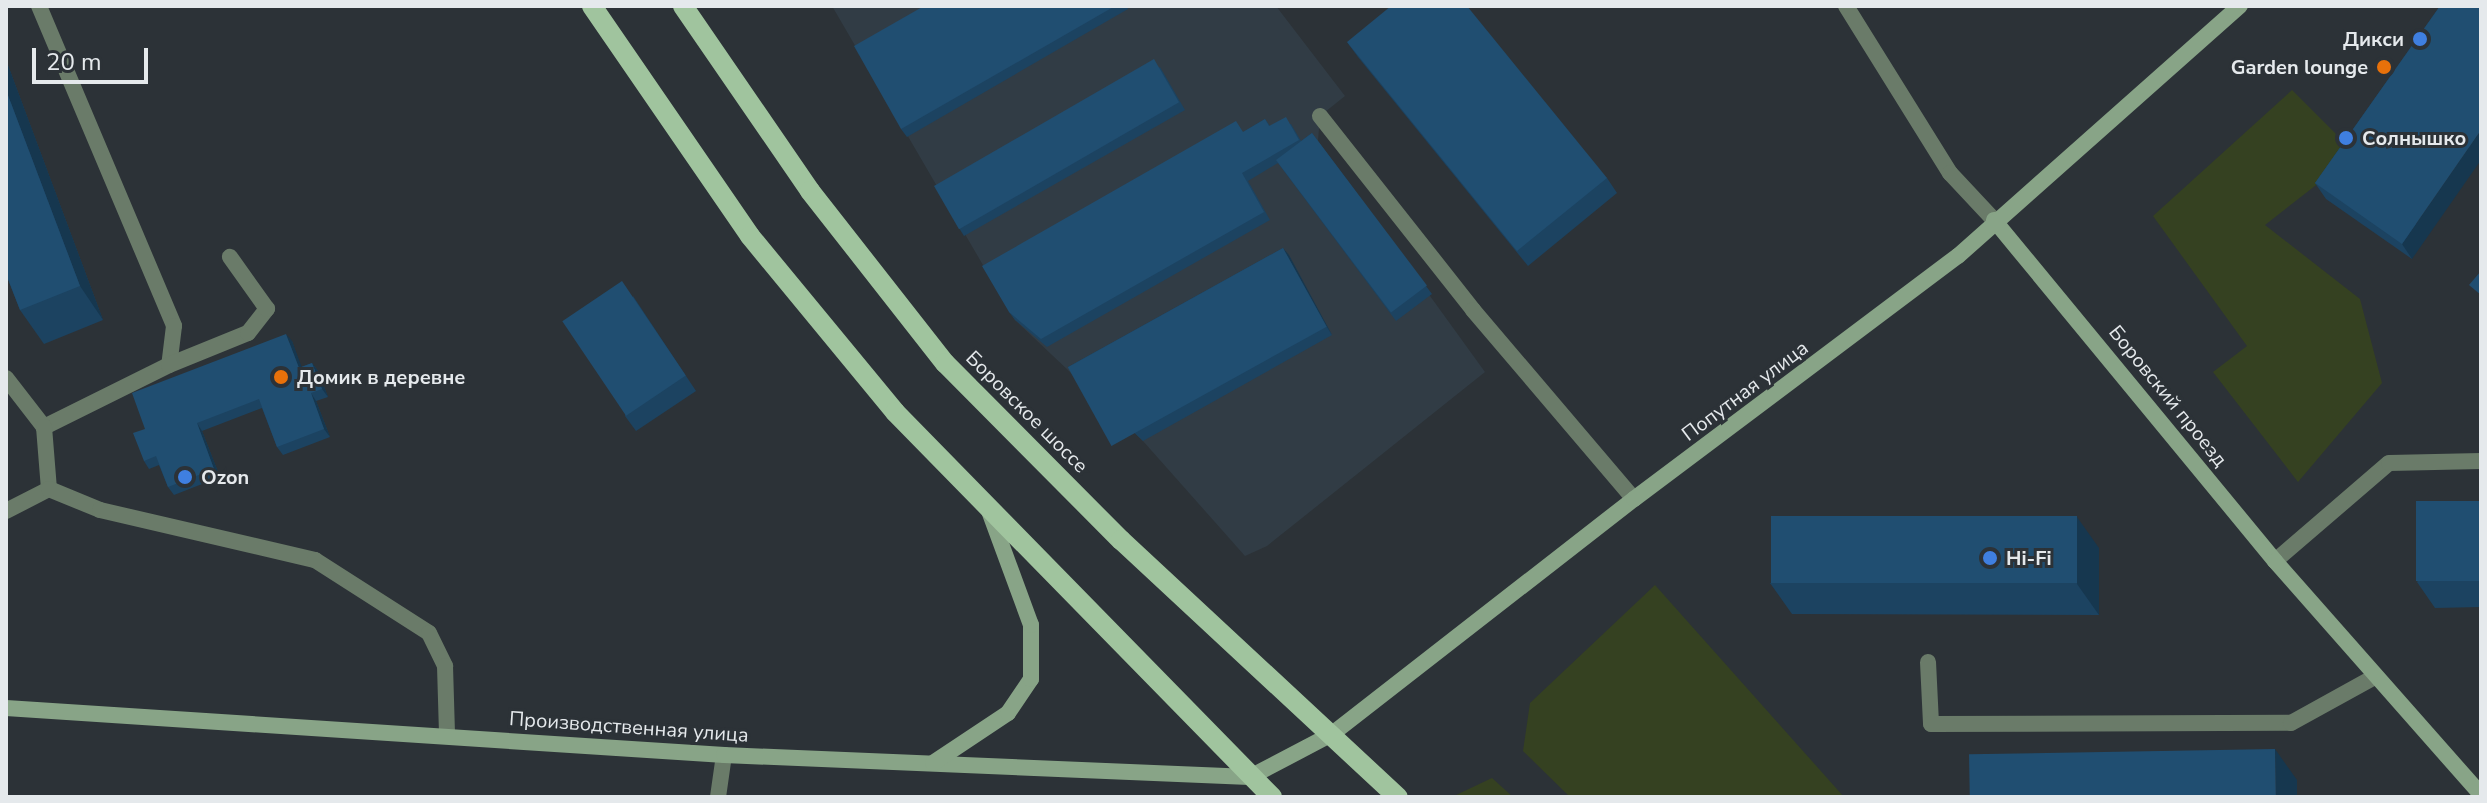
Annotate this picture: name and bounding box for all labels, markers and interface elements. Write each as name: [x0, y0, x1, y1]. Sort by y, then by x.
place label: Дикси: [2343, 27, 2404, 51]
marker: Дикси: [2411, 30, 2429, 48]
scale bar: [36, 32, 152, 82]
text: 20 m: [46, 46, 102, 78]
place label: Garden lounge: [2231, 55, 2368, 79]
marker: Garden lounge: [2375, 58, 2393, 76]
place label: Солнышко: [2362, 126, 2466, 150]
marker: Солнышко: [2337, 129, 2355, 147]
street label: Боровский проезд: [2104, 321, 2232, 471]
street label: Попутная улица: [1677, 336, 1813, 446]
street label: Боровское шоссе: [961, 346, 1093, 478]
place label: Домик в деревне: [297, 365, 465, 389]
marker: Домик в деревне: [272, 368, 290, 386]
place label: Ozon: [201, 465, 249, 489]
marker: Ozon: [176, 468, 194, 486]
place label: Hi-Fi: [2006, 546, 2052, 570]
marker: Hi-Fi: [1981, 549, 1999, 567]
street label: Производственная улица: [508, 707, 750, 747]

